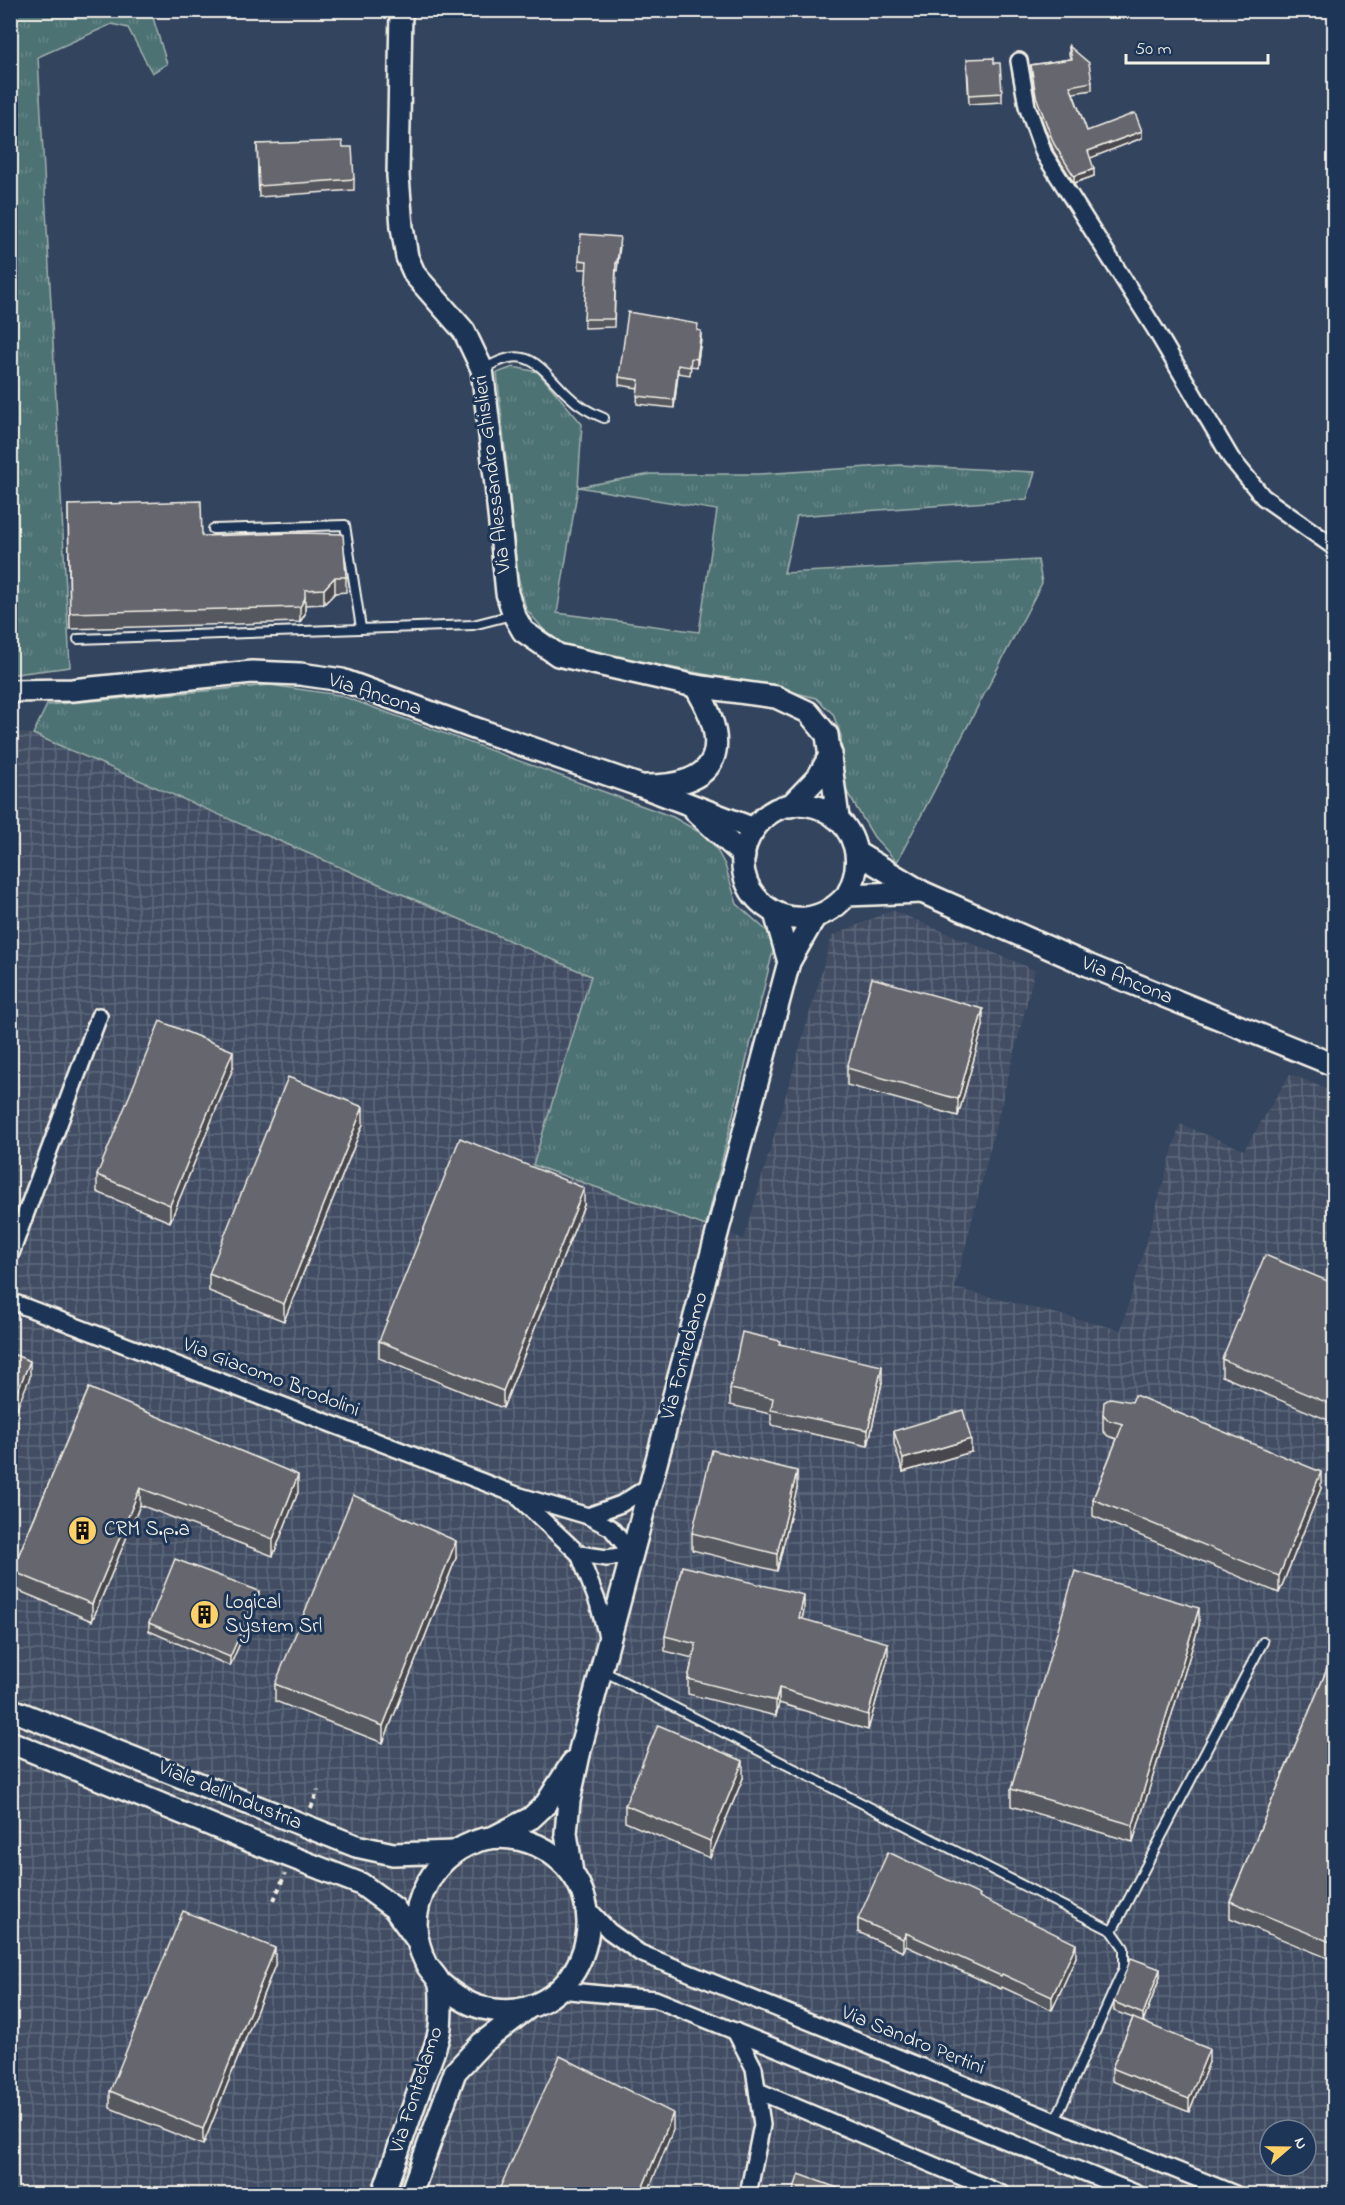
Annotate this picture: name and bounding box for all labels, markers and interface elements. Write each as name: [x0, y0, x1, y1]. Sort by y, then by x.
scale bar: [1126, 27, 1268, 65]
text: 50 m: [1135, 37, 1172, 63]
street label: Via Alessandro Ghislieri: [466, 373, 520, 576]
street label: Via Ancona: [324, 666, 426, 724]
street label: Via Ancona: [1076, 949, 1177, 1013]
street label: Via Fontedamo: [653, 1289, 716, 1424]
street label: Via Giacomo Brodolini: [177, 1330, 364, 1426]
building icon: CRM S.p.a: [67, 1514, 99, 1546]
place label: CRM S.p.a: [104, 1515, 190, 1545]
place label: Logical System Srl: [225, 1588, 322, 1644]
building icon: Logical System Srl: [188, 1599, 220, 1631]
street label: Viale dell'Industria: [152, 1753, 307, 1839]
street label: Via Sandro Pertini: [836, 1998, 989, 2084]
street label: Via Fontedamo: [382, 2023, 452, 2158]
north arrow: [1258, 2118, 1318, 2178]
text: N: [1287, 2134, 1313, 2153]

